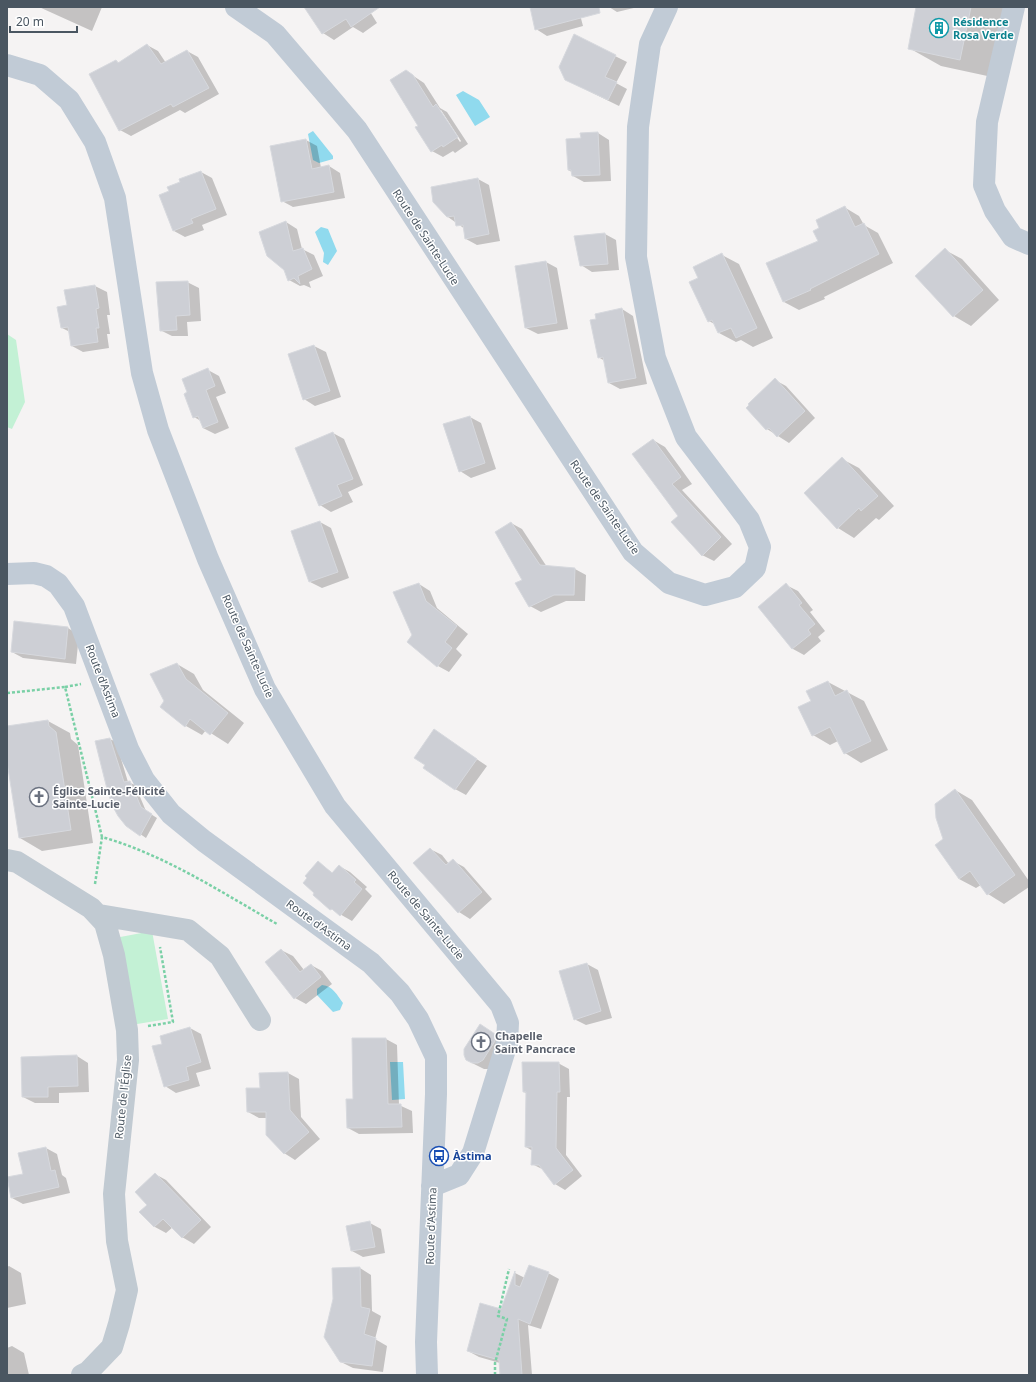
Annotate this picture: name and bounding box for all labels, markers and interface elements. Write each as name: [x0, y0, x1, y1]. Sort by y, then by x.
scale bar: [10, 8, 77, 34]
text: 20 m: [16, 13, 44, 30]
place label: Résidence Rosa Verde: [953, 14, 1014, 42]
building icon: Résidence Rosa Verde: [928, 17, 950, 39]
street label: Route de Sainte-Lucie: [390, 186, 463, 288]
street label: Route de Sainte-Lucie: [567, 457, 644, 557]
street label: Route de Sainte-Lucie: [219, 592, 278, 700]
street label: Route d'Astima: [83, 642, 124, 720]
place label: Église Sainte-Félicité Sainte-Lucie: [53, 783, 165, 811]
church icon: Église Sainte-Félicité Sainte-Lucie: [28, 786, 50, 808]
street label: Route de Sainte-Lucie: [385, 867, 468, 962]
street label: Route d'Astima: [284, 896, 355, 953]
place label: Chapelle Saint Pancrace: [495, 1028, 576, 1056]
church icon: Chapelle Saint Pancrace: [470, 1031, 492, 1053]
street label: Route de l'Église: [111, 1054, 134, 1140]
bus stop icon: Àstima: [428, 1145, 450, 1167]
place label: Àstima: [453, 1148, 492, 1163]
street label: Route d'Astima: [422, 1187, 439, 1265]

